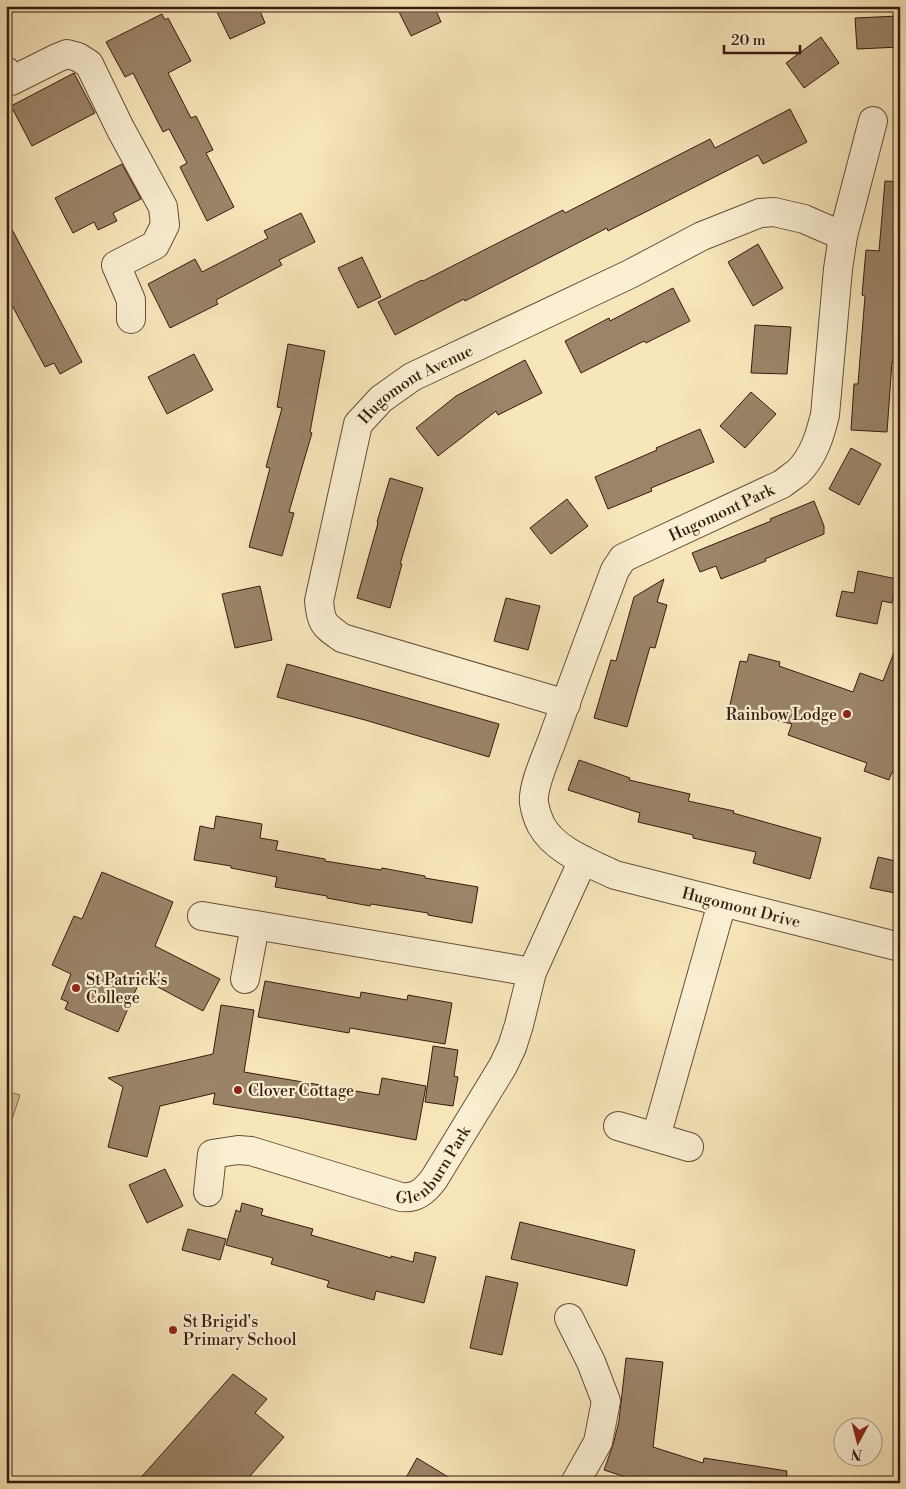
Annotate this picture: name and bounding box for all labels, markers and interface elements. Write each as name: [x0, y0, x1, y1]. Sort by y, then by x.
scale bar: [724, 22, 800, 54]
text: 20 m: [731, 31, 766, 50]
street label: Hugomont Avenue: [354, 341, 476, 428]
street label: Hugomont Park: [666, 479, 779, 546]
place label: Rainbow Lodge: [726, 705, 837, 725]
marker: Rainbow Lodge: [841, 708, 853, 720]
street label: Hugomont Drive: [680, 883, 802, 932]
place label: St Patrick's College: [86, 970, 168, 1008]
marker: St Patrick's College: [70, 982, 82, 994]
place label: Clover Cottage: [248, 1081, 354, 1101]
marker: Clover Cottage: [232, 1084, 244, 1096]
street label: Glenburn Park: [394, 1121, 476, 1209]
place label: St Brigid's Primary School: [183, 1312, 297, 1350]
marker: St Brigid's Primary School: [167, 1324, 179, 1336]
north arrow: [834, 1416, 884, 1466]
text: N: [850, 1444, 863, 1464]

